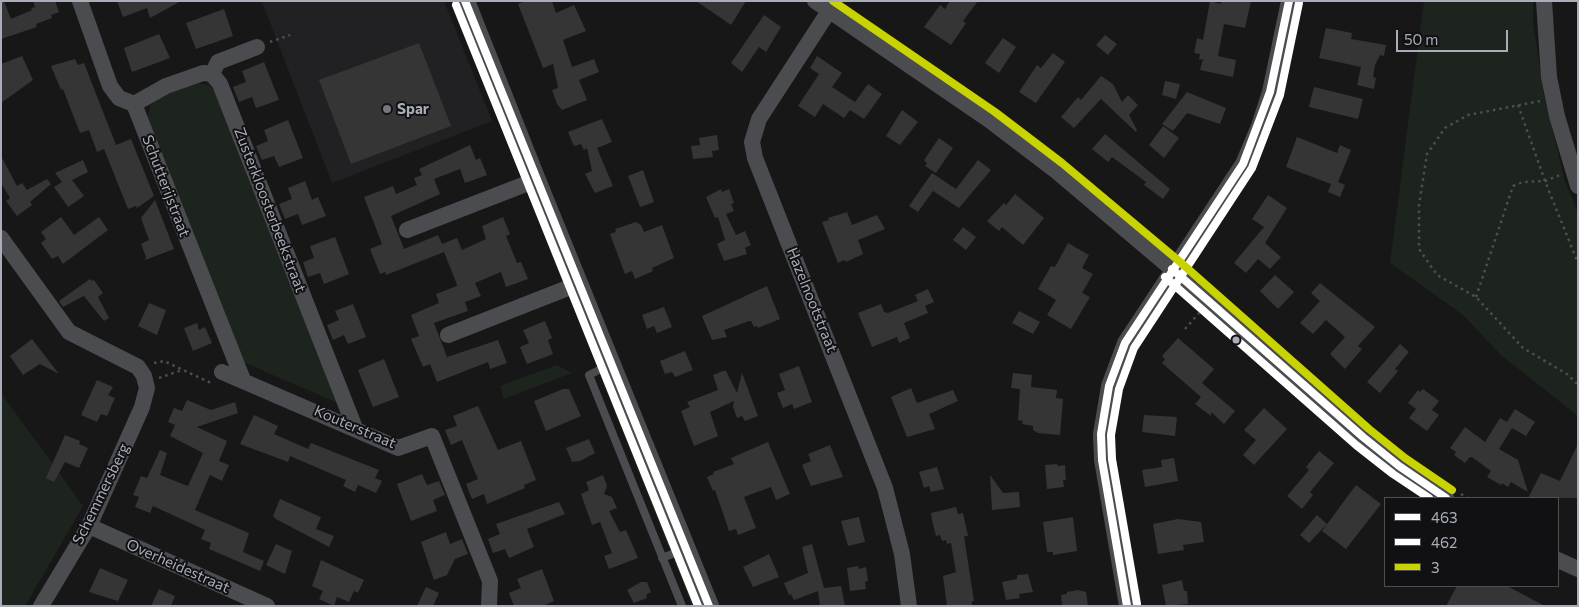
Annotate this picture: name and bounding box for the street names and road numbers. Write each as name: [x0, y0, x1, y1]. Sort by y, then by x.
street label: Zusterkloosterbeekstraat: [230, 125, 310, 295]
street label: Schutterijstraat: [138, 133, 194, 239]
street label: Hazelnootstraat: [783, 245, 841, 355]
street label: Kouterstraat: [311, 402, 399, 452]
street label: Schemmersberg: [69, 440, 133, 548]
street label: Overheidestraat: [124, 535, 232, 597]

